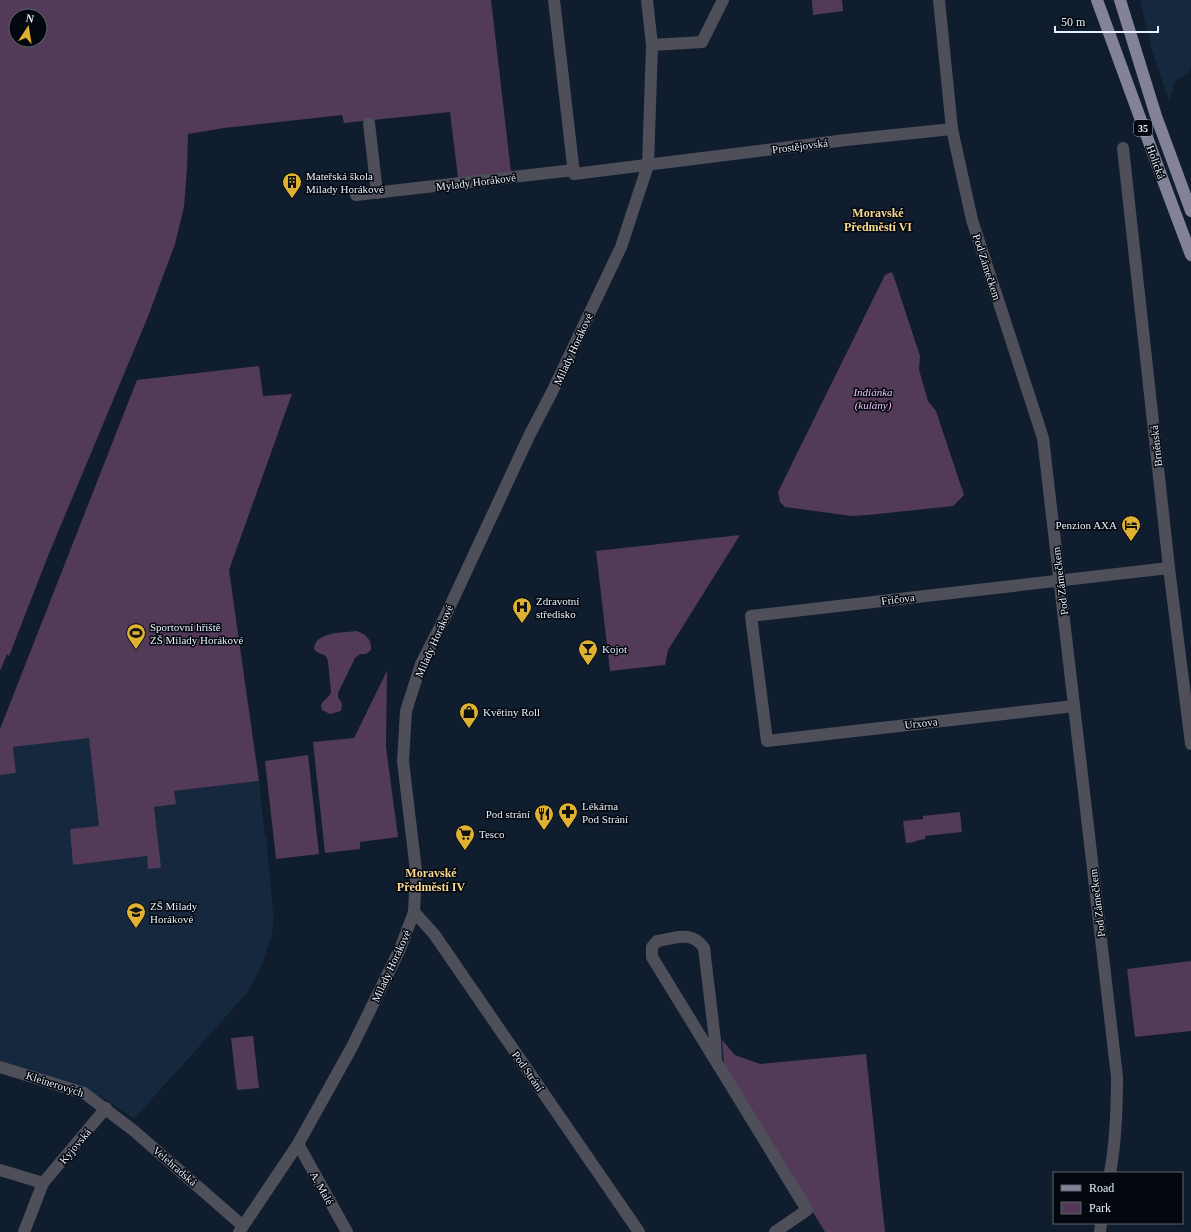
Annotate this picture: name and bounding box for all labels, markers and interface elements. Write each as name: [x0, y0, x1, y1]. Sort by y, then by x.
north arrow: [8, 8, 48, 48]
scale bar: [1055, 8, 1158, 34]
text: N: [25, 12, 35, 25]
text: 50 m: [1061, 15, 1086, 29]
road number: 35: [1134, 120, 1152, 136]
street label: Prostějovská: [771, 137, 829, 155]
street label: Holická: [1144, 144, 1168, 181]
place label: Mateřská škola Milady Horákové: [306, 170, 384, 195]
building icon: Mateřská škola Milady Horákové: [281, 171, 303, 199]
street label: Mylady Horákové: [435, 171, 517, 193]
district label: Moravské Předměstí VI: [844, 206, 912, 234]
street label: Pod Zámečkem: [971, 232, 1003, 302]
street label: Milady Horákové: [551, 311, 595, 387]
park label: Indiánka (kulány): [852, 386, 893, 412]
street label: Brněnská: [1148, 425, 1164, 467]
hotel icon: Penzion AXA: [1120, 514, 1142, 542]
place label: Penzion AXA: [1056, 519, 1117, 531]
street label: Pod Zámečkem: [1050, 546, 1070, 616]
street label: Fričova: [881, 591, 916, 607]
place label: Zdravotní středisko: [536, 595, 579, 620]
hospital icon: Zdravotní středisko: [511, 596, 533, 624]
street label: Milady Horákové: [413, 603, 455, 679]
place label: Sportovní hřiště ZŠ Milady Horákové: [150, 621, 244, 646]
sports icon: Sportovní hřiště ZŠ Milady Horákové: [125, 622, 147, 650]
bar icon: Kojot: [577, 638, 599, 666]
place label: Kojot: [602, 643, 627, 655]
shop icon: Květiny Roll: [458, 701, 480, 729]
place label: Květiny Roll: [483, 706, 540, 718]
street label: Urxova: [904, 715, 938, 731]
place label: Lékárna Pod Strání: [582, 800, 628, 825]
pharmacy icon: Lékárna Pod Strání: [557, 801, 579, 829]
restaurant icon: Pod strání: [533, 803, 555, 831]
place label: Pod strání: [486, 808, 530, 820]
supermarket icon: Tesco: [454, 823, 476, 851]
place label: Tesco: [479, 828, 505, 840]
district label: Moravské Předměstí IV: [397, 866, 465, 894]
street label: Pod Zámečkem: [1087, 868, 1107, 938]
place label: ZŠ Milady Horákové: [150, 900, 198, 925]
school or university icon: ZŠ Milady Horákové: [125, 901, 147, 929]
street label: Milady Horákové: [369, 928, 413, 1004]
street label: Pod Strání: [510, 1049, 546, 1093]
street label: Kleinerových: [25, 1069, 86, 1099]
street label: Kyjovská: [57, 1126, 93, 1166]
street label: Velehradská: [151, 1144, 199, 1188]
street label: A. Malé: [308, 1169, 336, 1207]
legend: [1053, 1172, 1183, 1224]
text: Road: [1089, 1181, 1114, 1195]
text: Park: [1089, 1201, 1111, 1215]

